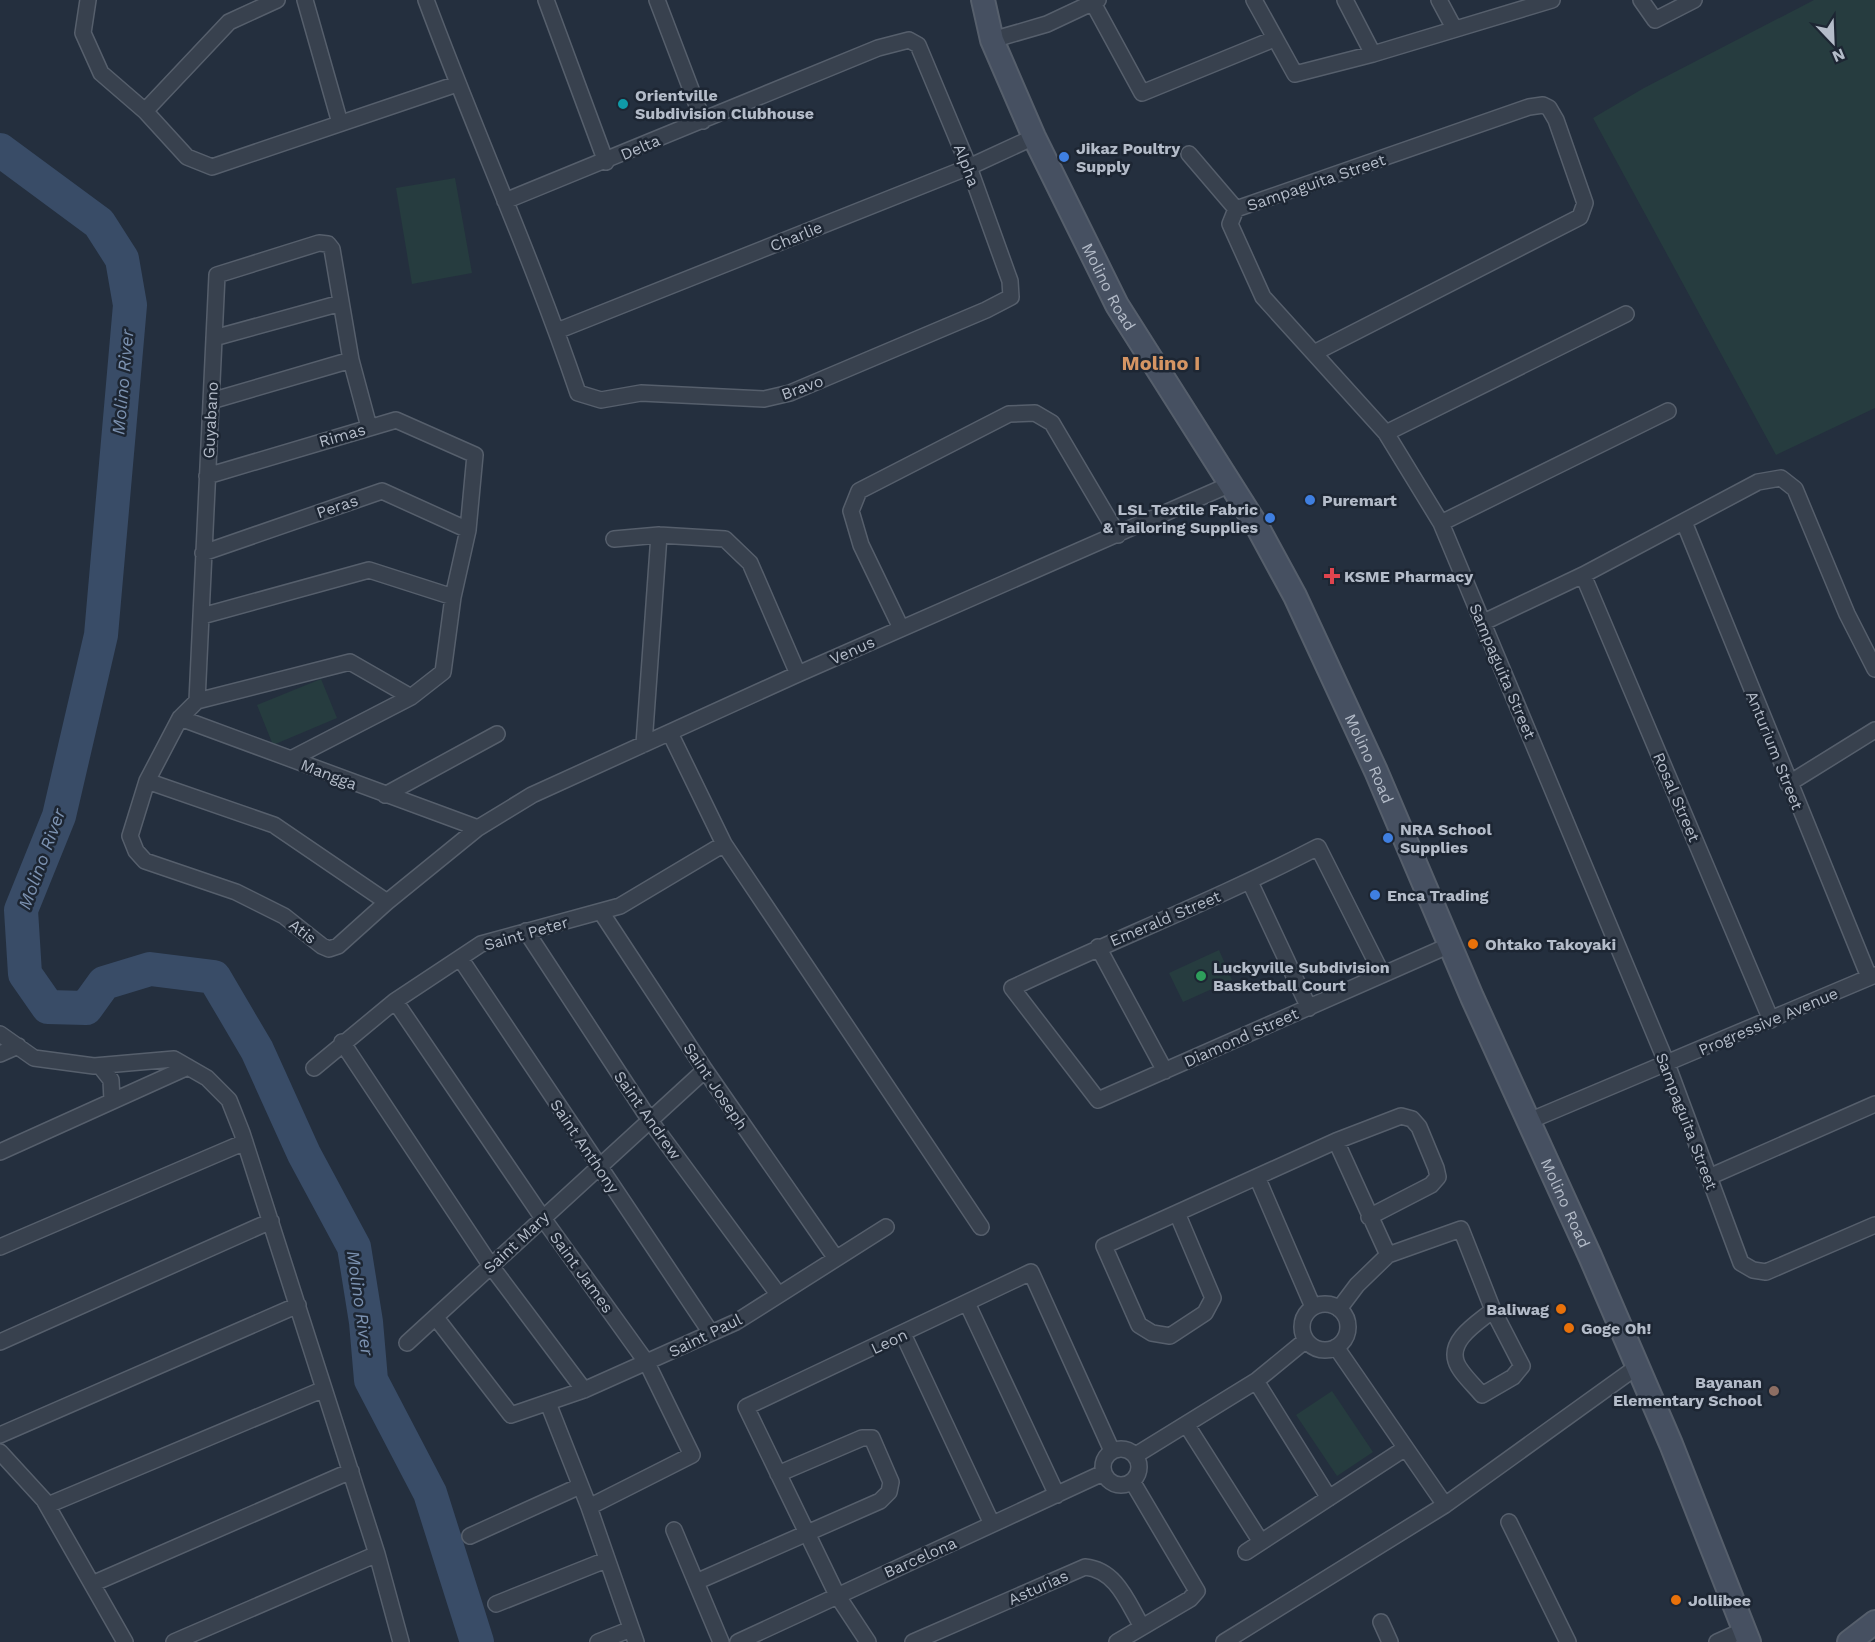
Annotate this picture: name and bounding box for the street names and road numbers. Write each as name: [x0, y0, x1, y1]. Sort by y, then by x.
street label: Delta: [618, 131, 663, 164]
street label: Alpha: [950, 141, 983, 189]
street label: Sampaguita Street: [1244, 150, 1388, 215]
street label: Charlie: [767, 217, 825, 256]
street label: Molino Road: [1078, 240, 1140, 334]
street label: Bravo: [778, 371, 826, 404]
street label: Guyabano: [199, 381, 222, 459]
street label: Rimas: [317, 420, 368, 451]
street label: Peras: [314, 491, 360, 522]
street label: Sampaguita Street: [1465, 601, 1540, 742]
street label: Venus: [827, 632, 878, 669]
street label: Anturium Street: [1742, 688, 1807, 813]
street label: Molino Road: [1341, 711, 1398, 806]
street label: Rosal Street: [1649, 750, 1704, 845]
street label: Mangga: [298, 755, 360, 794]
street label: Emerald Street: [1107, 886, 1224, 950]
street label: Saint Peter: [482, 912, 571, 955]
street label: Atis: [285, 915, 320, 948]
street label: Progressive Avenue: [1696, 983, 1841, 1059]
street label: Diamond Street: [1181, 1004, 1302, 1071]
street label: Saint Joseph: [679, 1039, 752, 1134]
street label: Sampaguita Street: [1652, 1050, 1722, 1193]
street label: Saint Andrew: [610, 1067, 685, 1163]
street label: Saint Anthony: [546, 1096, 623, 1197]
street label: Molino Road: [1537, 1155, 1594, 1251]
street label: Saint Mary: [480, 1207, 554, 1278]
street label: Saint James: [546, 1228, 617, 1317]
street label: Saint Paul: [666, 1310, 745, 1361]
street label: Leon: [868, 1325, 910, 1358]
street label: Barcelona: [881, 1533, 959, 1582]
street label: Asturias: [1005, 1566, 1071, 1609]

